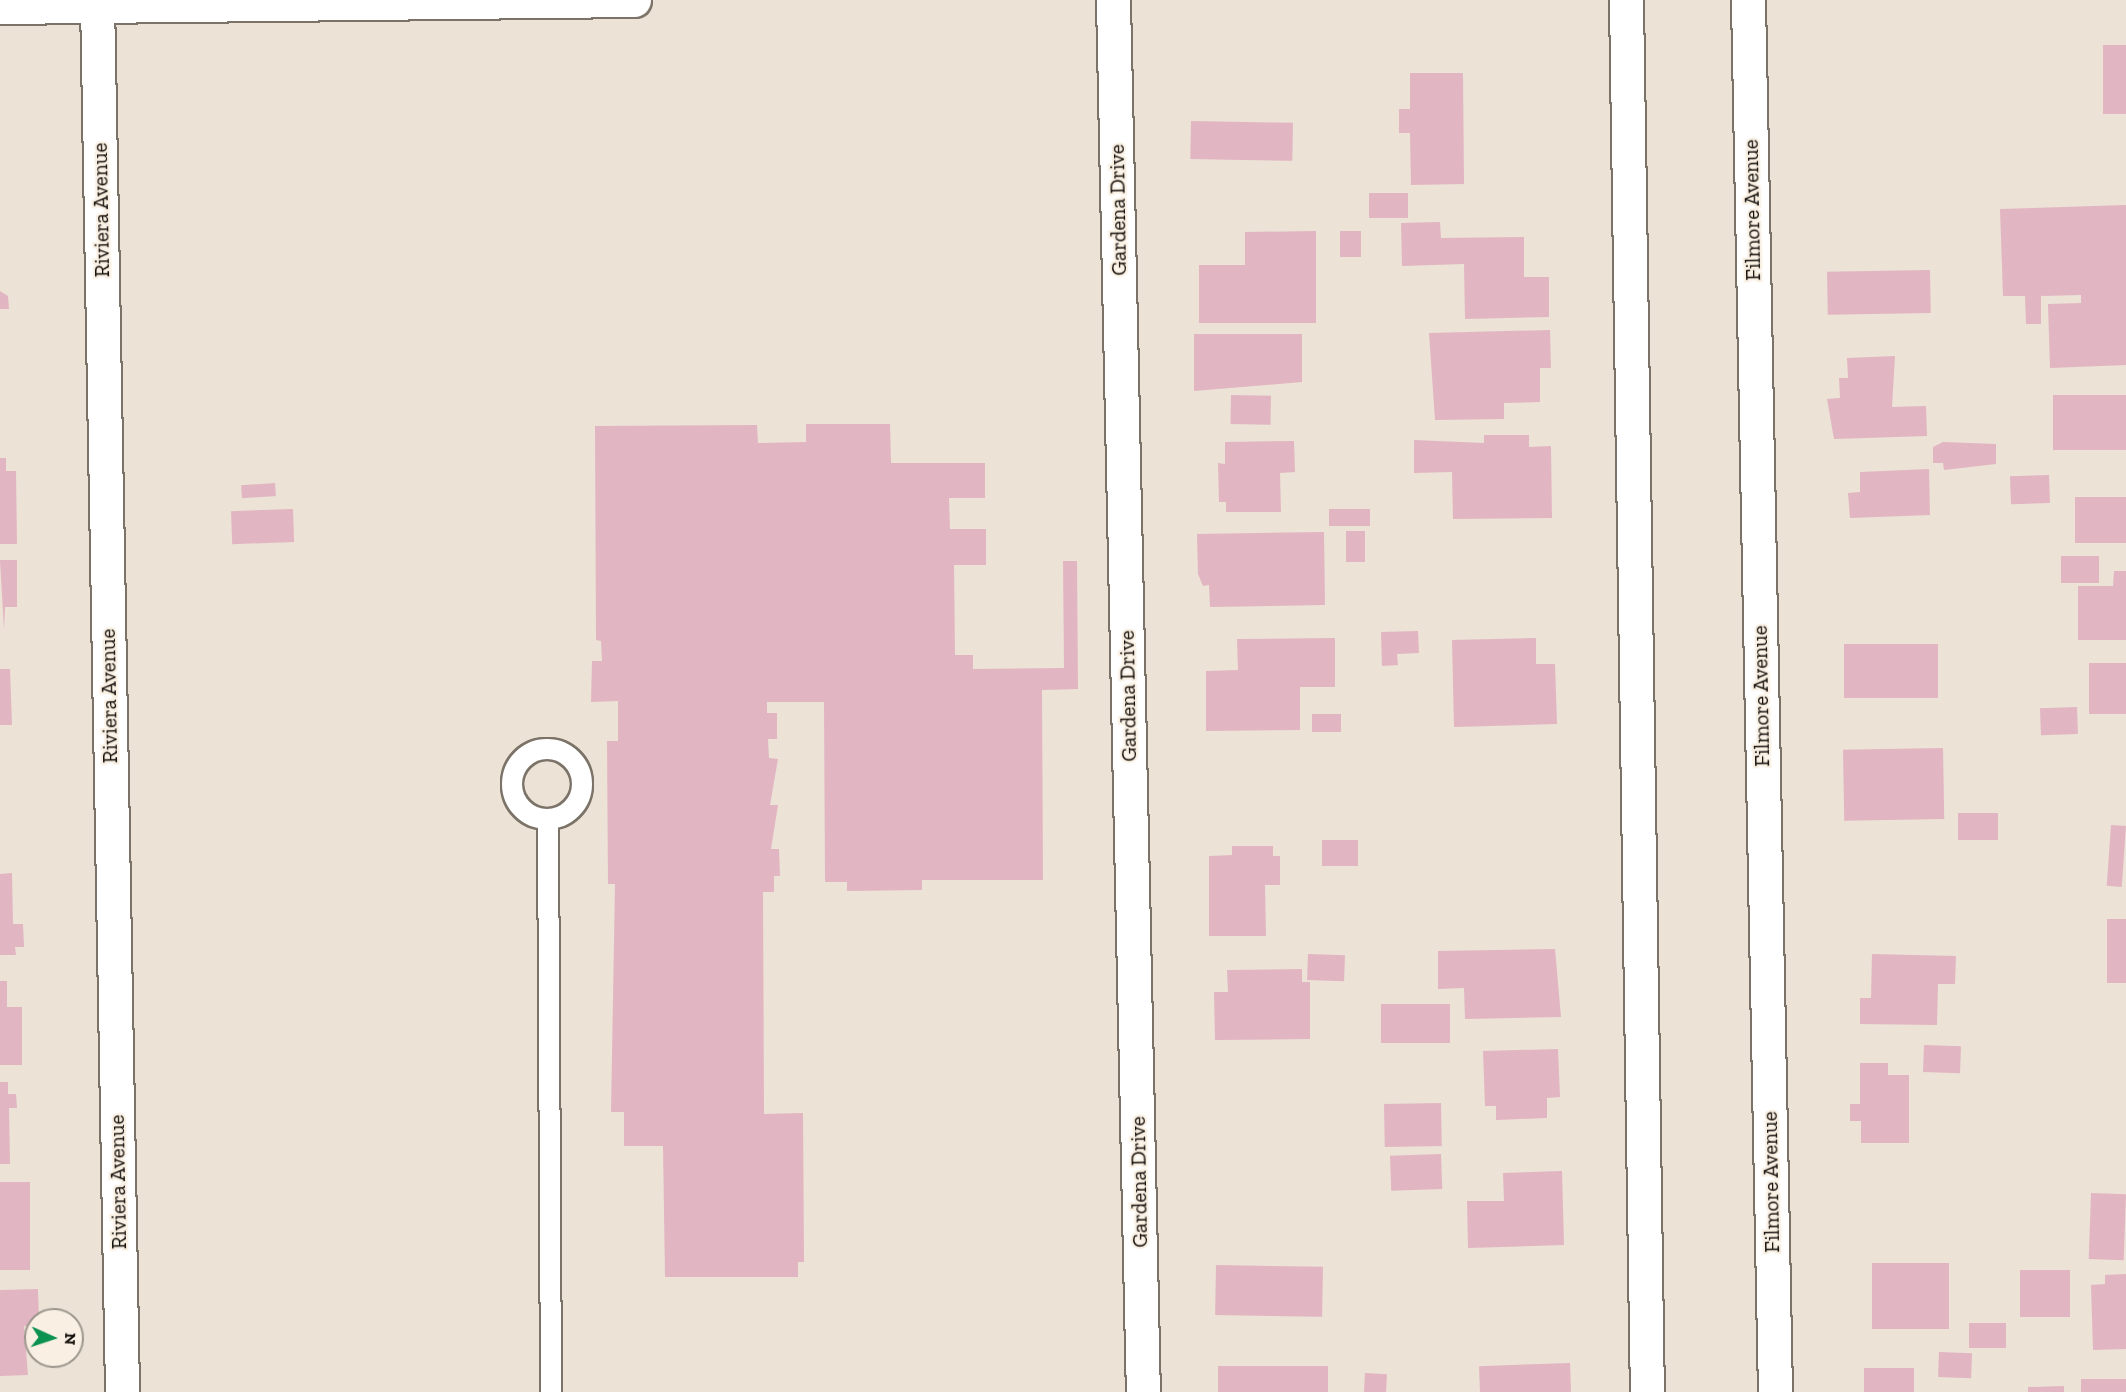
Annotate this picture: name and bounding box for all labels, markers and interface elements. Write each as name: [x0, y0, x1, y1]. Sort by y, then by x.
street label: Filmore Avenue: [1738, 139, 1766, 281]
street label: Riviera Avenue: [87, 142, 115, 278]
street label: Gardena Drive: [1104, 144, 1132, 276]
street label: Filmore Avenue: [1747, 625, 1775, 767]
street label: Riviera Avenue: [95, 628, 123, 764]
street label: Gardena Drive: [1114, 630, 1142, 762]
street label: Filmore Avenue: [1757, 1111, 1785, 1253]
street label: Riviera Avenue: [104, 1114, 132, 1250]
street label: Gardena Drive: [1125, 1116, 1153, 1248]
north arrow: [24, 1308, 84, 1368]
text: N: [61, 1332, 80, 1345]

